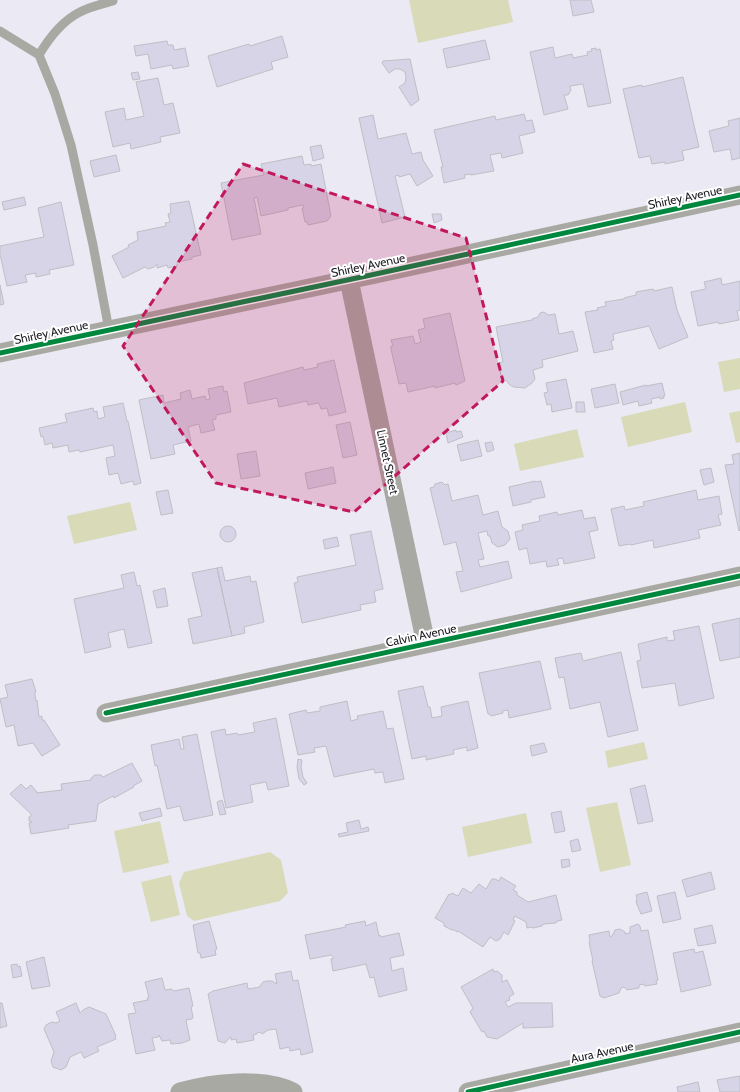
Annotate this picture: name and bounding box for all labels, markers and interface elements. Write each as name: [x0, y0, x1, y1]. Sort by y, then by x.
street label: Shirley Avenue: [647, 182, 723, 212]
street label: Shirley Avenue: [330, 250, 406, 280]
street label: Shirley Avenue: [13, 317, 89, 347]
street label: Linnet Street: [374, 428, 402, 496]
street label: Calvin Avenue: [384, 620, 458, 650]
street label: Aura Avenue: [569, 1038, 635, 1066]

